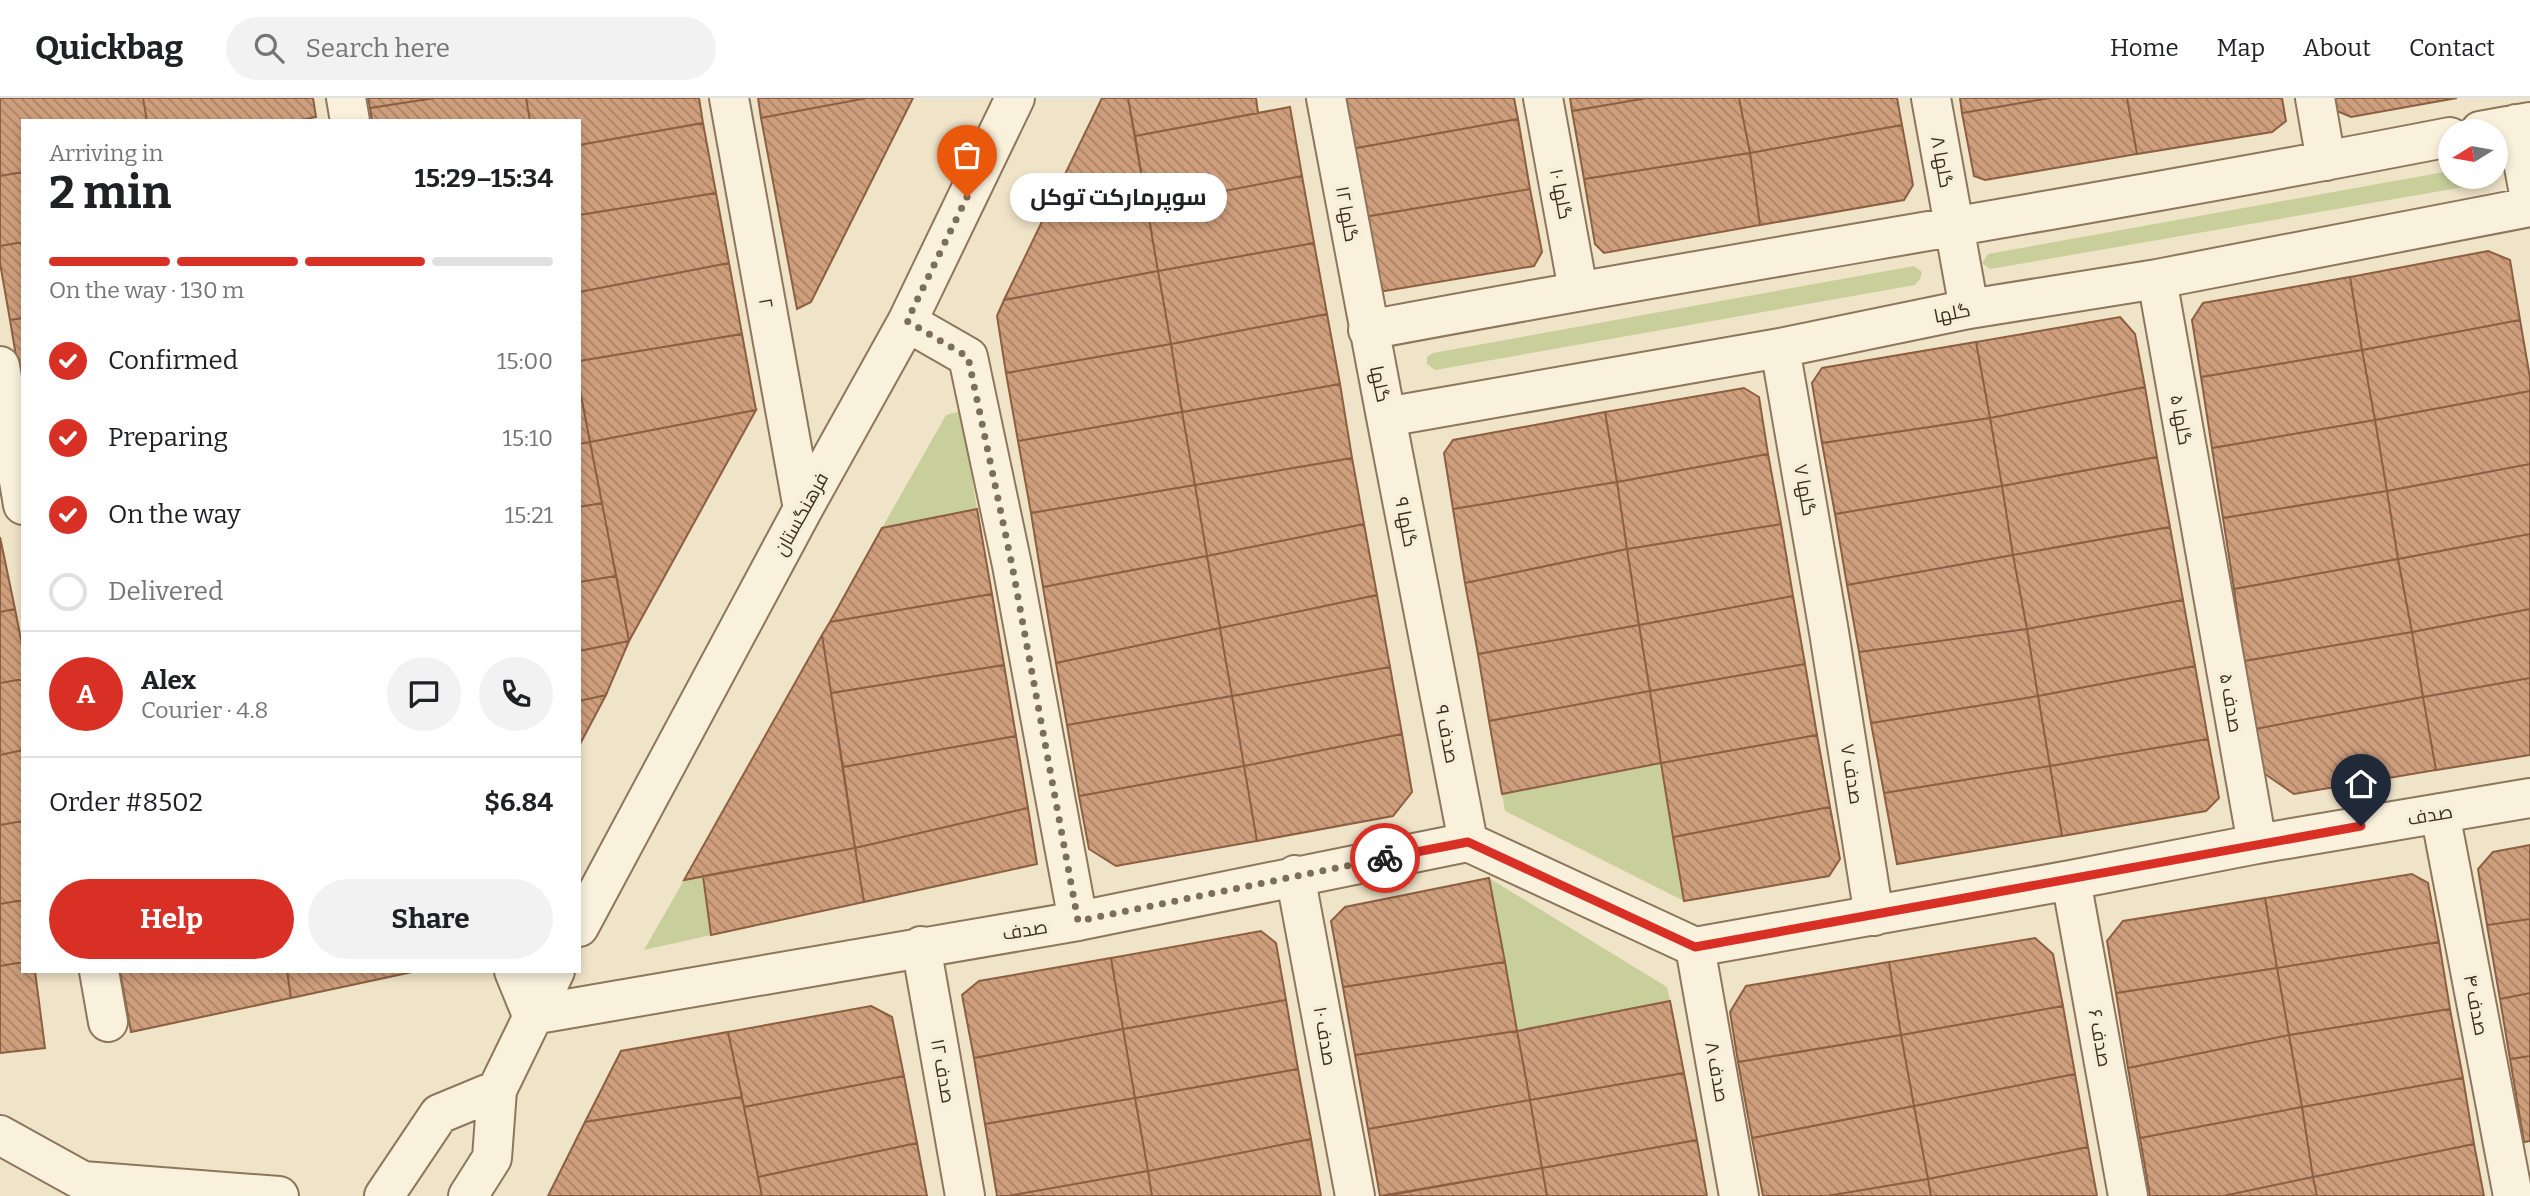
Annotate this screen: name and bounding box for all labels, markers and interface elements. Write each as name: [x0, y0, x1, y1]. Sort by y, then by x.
search box: [226, 17, 716, 80]
text: Quickbag: [35, 28, 184, 68]
icon: search: [250, 29, 288, 67]
text: Search here: [306, 33, 450, 64]
text: Home: [2110, 34, 2179, 62]
text: Map: [2217, 34, 2265, 62]
text: About: [2303, 34, 2371, 62]
text: Contact: [2409, 34, 2495, 62]
north arrow: [2438, 119, 2508, 189]
map controls: [2438, 119, 2508, 189]
pin: [937, 125, 997, 197]
street label: گلها ۸: [1926, 134, 1958, 190]
icon: bag: [948, 136, 986, 174]
text: Arriving in: [49, 139, 163, 167]
text: 15:29–15:34: [415, 163, 553, 194]
text: 2 min: [49, 165, 171, 220]
street label: گلها ۱۰: [1545, 167, 1577, 221]
callout: سوپرمارکت توکل: [1009, 172, 1226, 222]
text: سوپرمارکت توکل: [1030, 183, 1207, 211]
street label: گلها ۱۲: [1331, 184, 1363, 244]
text: On the way · 130 m: [49, 276, 244, 304]
street label: ۲: [754, 296, 778, 310]
street label: گلها: [1932, 298, 1972, 328]
icon: check: [49, 342, 87, 380]
text: Confirmed: [108, 345, 238, 376]
text: 15:00: [497, 347, 553, 375]
street label: گلها: [1365, 364, 1395, 404]
street label: گلها ۵: [2165, 393, 2197, 447]
icon: check: [49, 419, 87, 457]
text: Preparing: [108, 422, 228, 453]
text: 15:10: [502, 424, 553, 452]
street label: گلها ۷: [1789, 462, 1821, 518]
street label: فرهنگستان: [769, 468, 833, 560]
street label: گلها ۹: [1390, 495, 1422, 549]
icon: check: [49, 496, 87, 534]
text: On the way: [108, 499, 241, 530]
text: 15:21: [505, 501, 553, 529]
text: Delivered: [108, 576, 223, 607]
button: chat: [387, 657, 461, 731]
button: phone: [479, 657, 553, 731]
text: Alex: [141, 665, 196, 696]
street label: صدف ۵: [2215, 672, 2247, 734]
text: A: [77, 679, 95, 710]
text: Courier · 4.8: [141, 696, 268, 724]
street label: صدف ۹: [1430, 703, 1464, 765]
street label: صدف ۷: [1836, 742, 1868, 806]
pin: [2331, 754, 2391, 826]
icon: home: [2342, 765, 2380, 803]
text: Order #8502: [49, 787, 203, 818]
text: $6.84: [484, 787, 553, 818]
street label: صدف: [2406, 800, 2454, 830]
courier: [1350, 823, 1420, 893]
icon: bike: [1366, 839, 1404, 877]
button: Help: [49, 879, 294, 959]
button: Share: [308, 879, 553, 959]
street label: صدف: [1001, 915, 1049, 945]
street label: صدف ۴: [2459, 972, 2493, 1038]
street label: صدف ۱۰: [1308, 1005, 1342, 1067]
street label: صدف ۶: [2084, 1007, 2116, 1069]
street label: صدف ۱۲: [926, 1037, 960, 1105]
street label: صدف ۸: [1700, 1040, 1734, 1104]

